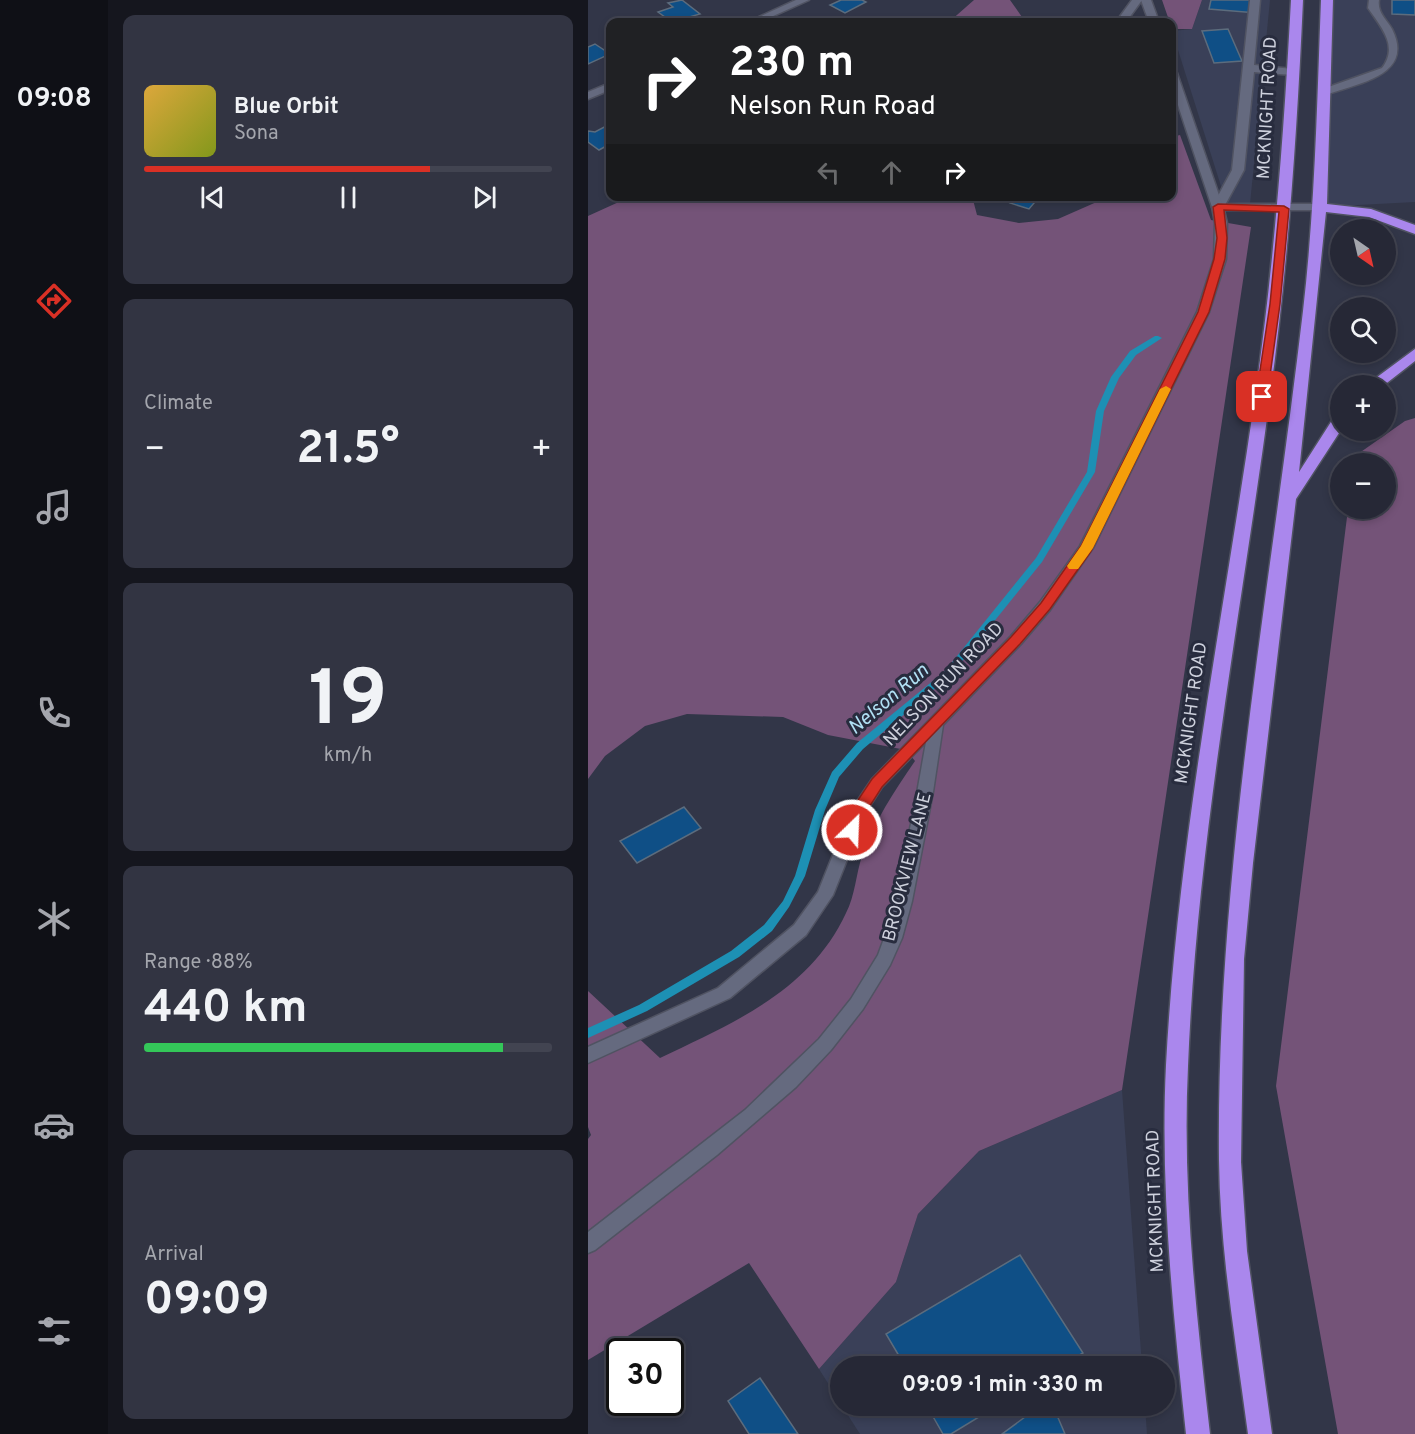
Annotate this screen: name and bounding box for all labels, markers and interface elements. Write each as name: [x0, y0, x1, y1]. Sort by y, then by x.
street label: MCKNIGHT ROAD: [1253, 36, 1283, 180]
text: 230 m: [729, 38, 854, 91]
icon: right: [630, 42, 708, 120]
text: 09:08: [16, 82, 92, 116]
text: Nelson Run Road: [729, 90, 936, 124]
text: Blue Orbit: [234, 94, 339, 121]
text: Sona: [234, 121, 279, 147]
icon: left: [812, 156, 845, 189]
icon: ahead: [875, 156, 908, 189]
icon: right: [938, 156, 971, 189]
icon: previous: [196, 181, 229, 214]
icon: pause: [332, 181, 365, 214]
icon: next: [468, 181, 501, 214]
north arrow: [1330, 219, 1396, 285]
map controls: [1330, 219, 1396, 519]
icon: directions: [33, 280, 75, 322]
button: search: [1330, 297, 1396, 363]
pin: [1236, 371, 1287, 422]
button: +: [1330, 375, 1396, 441]
icon: arrive: [1245, 380, 1278, 413]
text: Climate: [144, 391, 213, 417]
text: 21.5°: [297, 422, 399, 479]
text: −: [144, 430, 165, 472]
text: +: [531, 430, 552, 472]
button: −: [1330, 453, 1396, 519]
icon: music: [33, 486, 75, 528]
street label: NELSON RUN ROAD: [879, 618, 1009, 752]
street label: MCKNIGHT ROAD: [1171, 641, 1213, 785]
text: 19: [308, 654, 388, 753]
water label: Nelson Run: [843, 659, 935, 741]
icon: phone: [33, 692, 75, 734]
text: km/h: [324, 743, 372, 769]
street label: BROOKVIEW LANE: [878, 790, 938, 944]
position arrow: [820, 798, 884, 862]
icon: climate: [33, 898, 75, 940]
text: Range · 88%: [144, 950, 253, 976]
text: 440 km: [144, 981, 307, 1038]
icon: car: [33, 1104, 75, 1146]
street label: MCKNIGHT ROAD: [1142, 1129, 1170, 1273]
text: Arrival: [144, 1242, 204, 1268]
text: 09:09: [144, 1273, 269, 1330]
icon: filters: [33, 1310, 75, 1352]
speed limit sign: 30: [606, 1338, 684, 1416]
text: 09:09 · 1 min · 330 m: [902, 1372, 1103, 1399]

